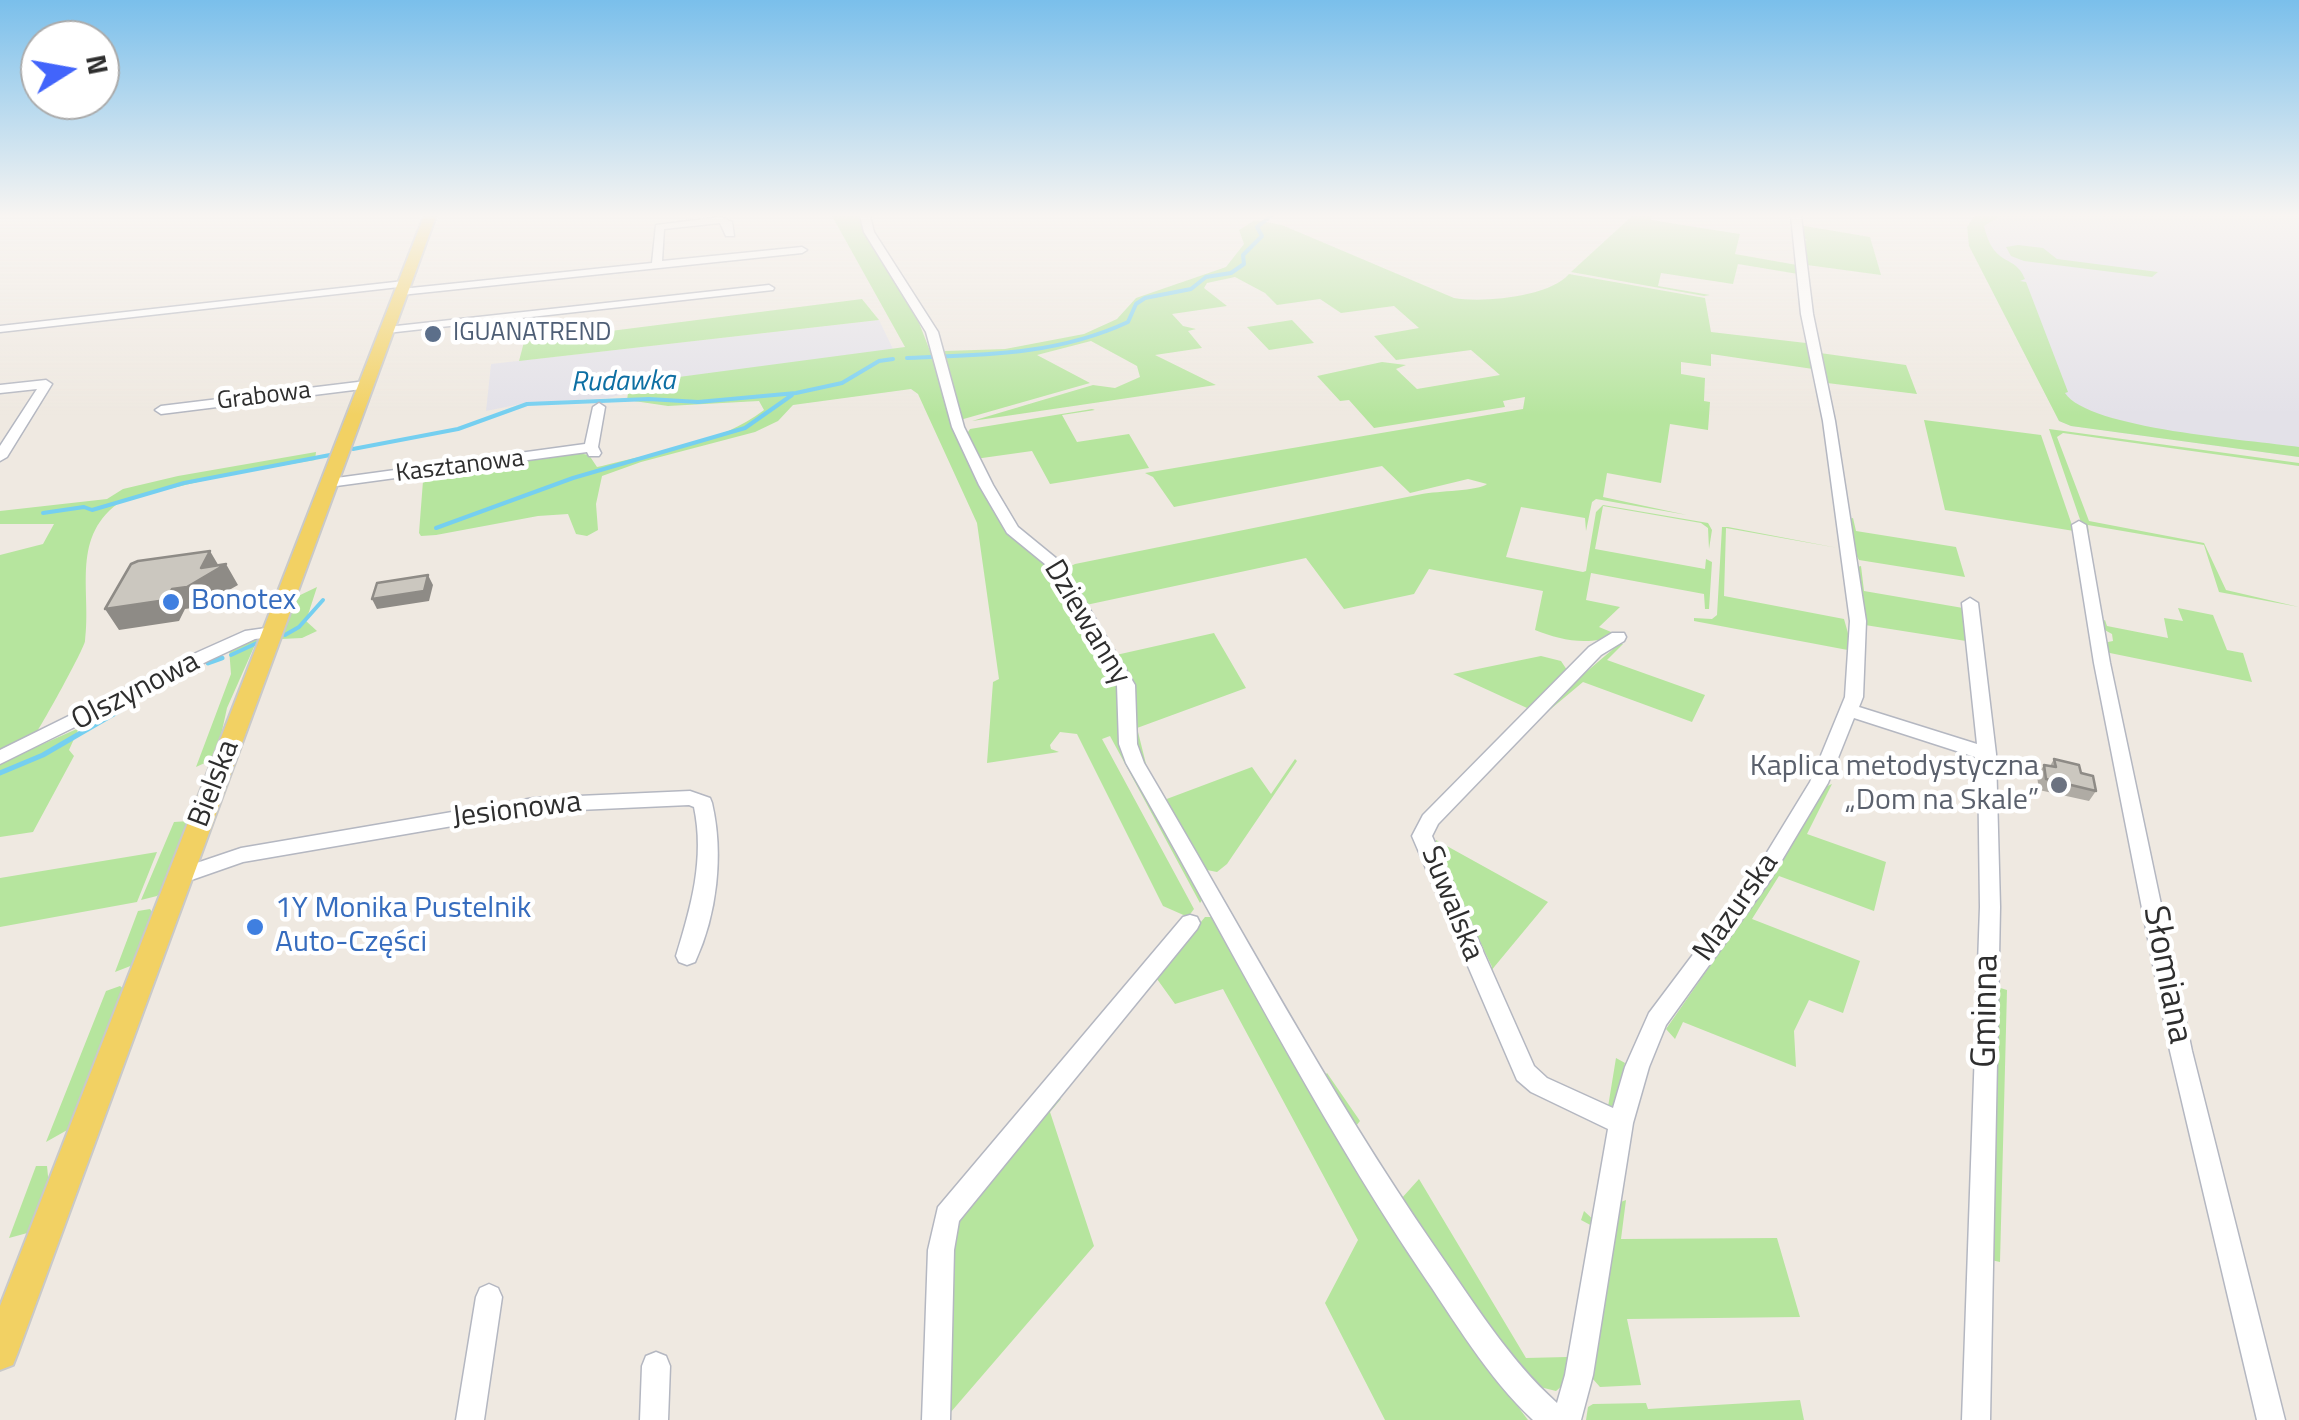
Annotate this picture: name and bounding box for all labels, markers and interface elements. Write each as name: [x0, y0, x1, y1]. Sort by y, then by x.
north arrow: [20, 20, 120, 120]
text: N: [75, 51, 121, 78]
place label: IGUANATREND: [453, 319, 611, 349]
marker: IGUANATREND: [422, 323, 444, 345]
water label: Rudawka: [571, 365, 675, 401]
street label: Grabowa: [215, 376, 313, 418]
street label: Kasztanowa: [394, 444, 526, 490]
street label: Dziewanny: [1035, 554, 1137, 692]
place label: Bonotex: [191, 584, 296, 620]
marker: Bonotex: [160, 591, 182, 613]
street label: Olszynowa: [66, 645, 206, 739]
street label: Bielska: [182, 735, 248, 833]
place label: Kaplica metodystyczna „Dom na Skale”: [1750, 750, 2039, 820]
marker: Kaplica metodystyczna „Dom na Skale”: [2048, 774, 2070, 796]
street label: Jesionowa: [451, 785, 583, 837]
street label: Suwalska: [1412, 842, 1490, 966]
street label: Mazurska: [1687, 847, 1787, 969]
place label: 1Y Monika Pustelnik Auto-Części: [275, 892, 531, 962]
street label: Słomiana: [2132, 903, 2200, 1047]
marker: 1Y Monika Pustelnik Auto-Części: [244, 916, 266, 938]
street label: Gminna: [1965, 954, 2009, 1068]

